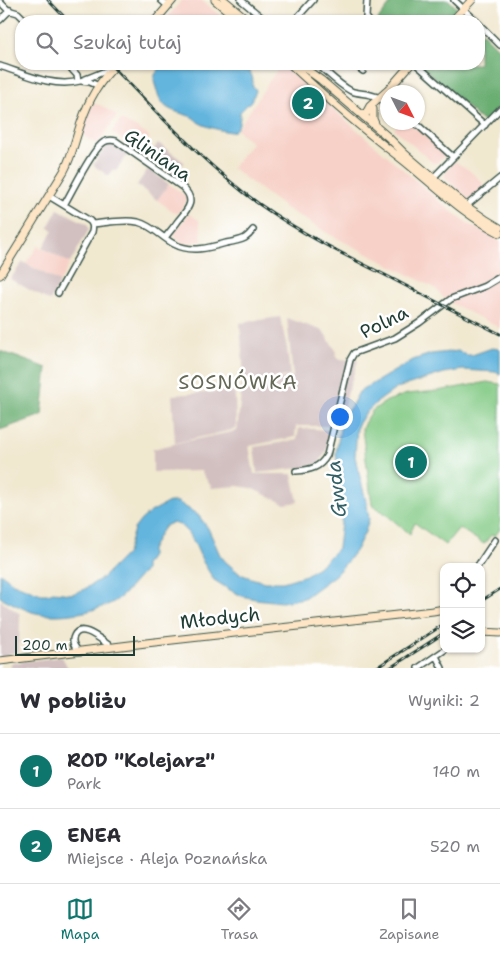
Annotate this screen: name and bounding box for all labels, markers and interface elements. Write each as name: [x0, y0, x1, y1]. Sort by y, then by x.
search box: [15, 15, 485, 70]
icon: search: [33, 29, 61, 57]
text: Szukaj tutaj: [73, 30, 182, 55]
pin: 2: [292, 84, 324, 122]
north arrow: [380, 85, 425, 130]
street label: Gliniana: [119, 123, 197, 187]
street label: Polna: [356, 300, 413, 344]
district label: SOSNÓWKA: [178, 369, 298, 395]
your location: [327, 404, 353, 430]
pin: 1: [395, 443, 427, 481]
water label: Gwda: [320, 459, 352, 519]
map controls: [440, 563, 485, 653]
button: locate: [440, 563, 485, 608]
street label: Młodych: [179, 601, 261, 635]
button: layers: [440, 608, 485, 653]
scale bar: [15, 633, 135, 656]
text: 200 m: [22, 636, 68, 654]
text: W pobliżu: [20, 687, 127, 715]
text: Wyniki: 2: [408, 690, 480, 711]
text: ROD "Kolejarz": [67, 748, 215, 773]
text: 1: [32, 761, 40, 782]
text: 140 m: [433, 761, 480, 782]
text: Park: [67, 773, 101, 794]
text: ENEA: [67, 823, 121, 848]
text: 2: [30, 836, 42, 857]
text: 520 m: [430, 836, 480, 857]
text: Miejsce · Aleja Poznańska: [67, 848, 267, 869]
tab: Mapa: [61, 895, 99, 943]
tab: Trasa: [221, 895, 258, 943]
tab: Zapisane: [379, 895, 439, 943]

